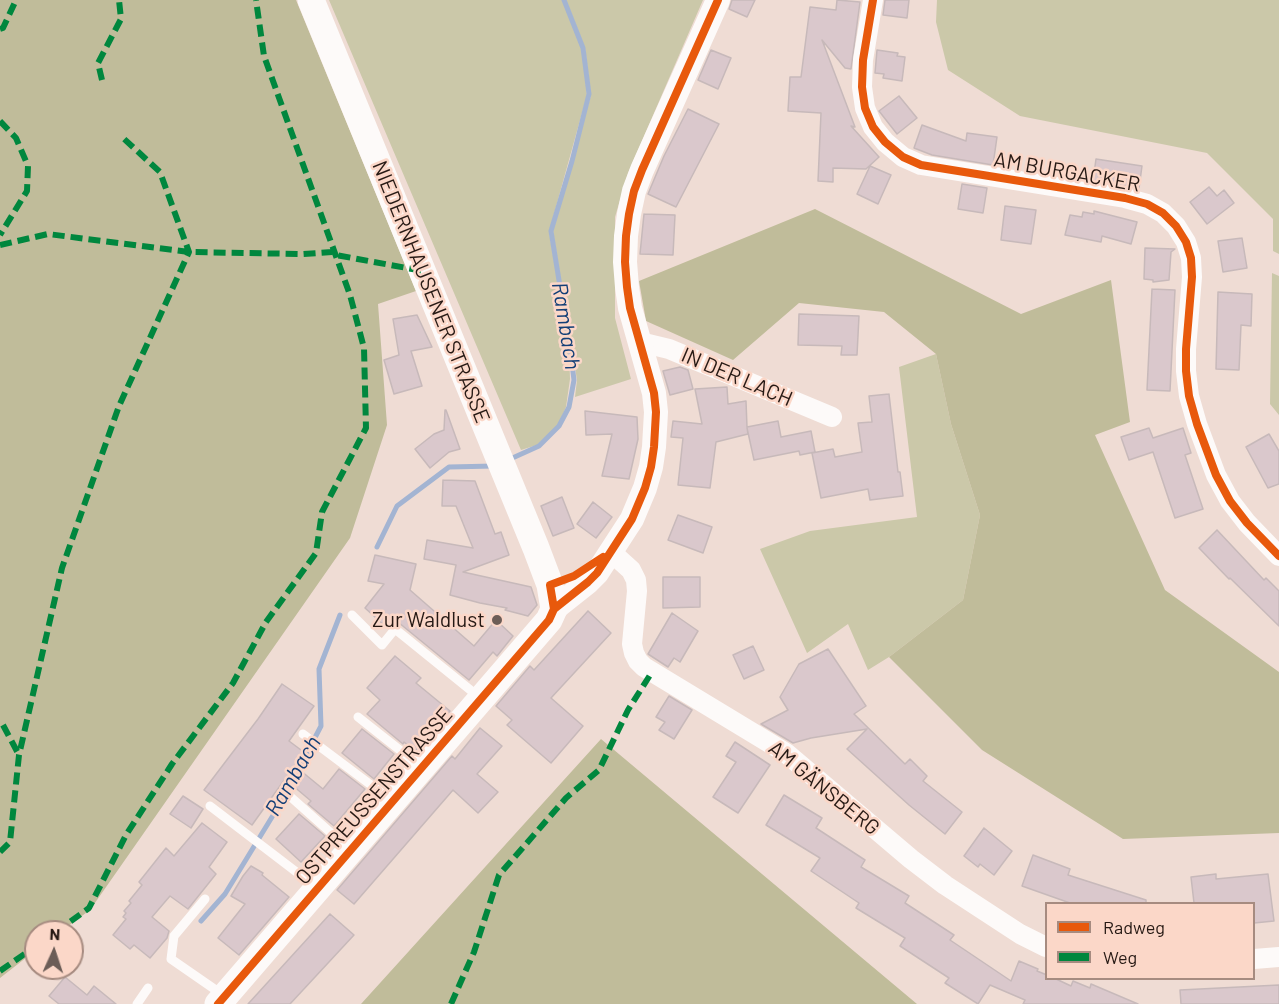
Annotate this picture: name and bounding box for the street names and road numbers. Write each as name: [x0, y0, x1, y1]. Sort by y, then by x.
street label: AM BURGACKER: [992, 147, 1142, 197]
street label: NIEDERNHAUSENER STRASSE: [367, 157, 495, 427]
street label: IN DER LACH: [678, 342, 796, 412]
street label: OSTPREUSSENSTRASSE: [290, 702, 458, 890]
street label: AM GÄNSBERG: [763, 736, 885, 840]

